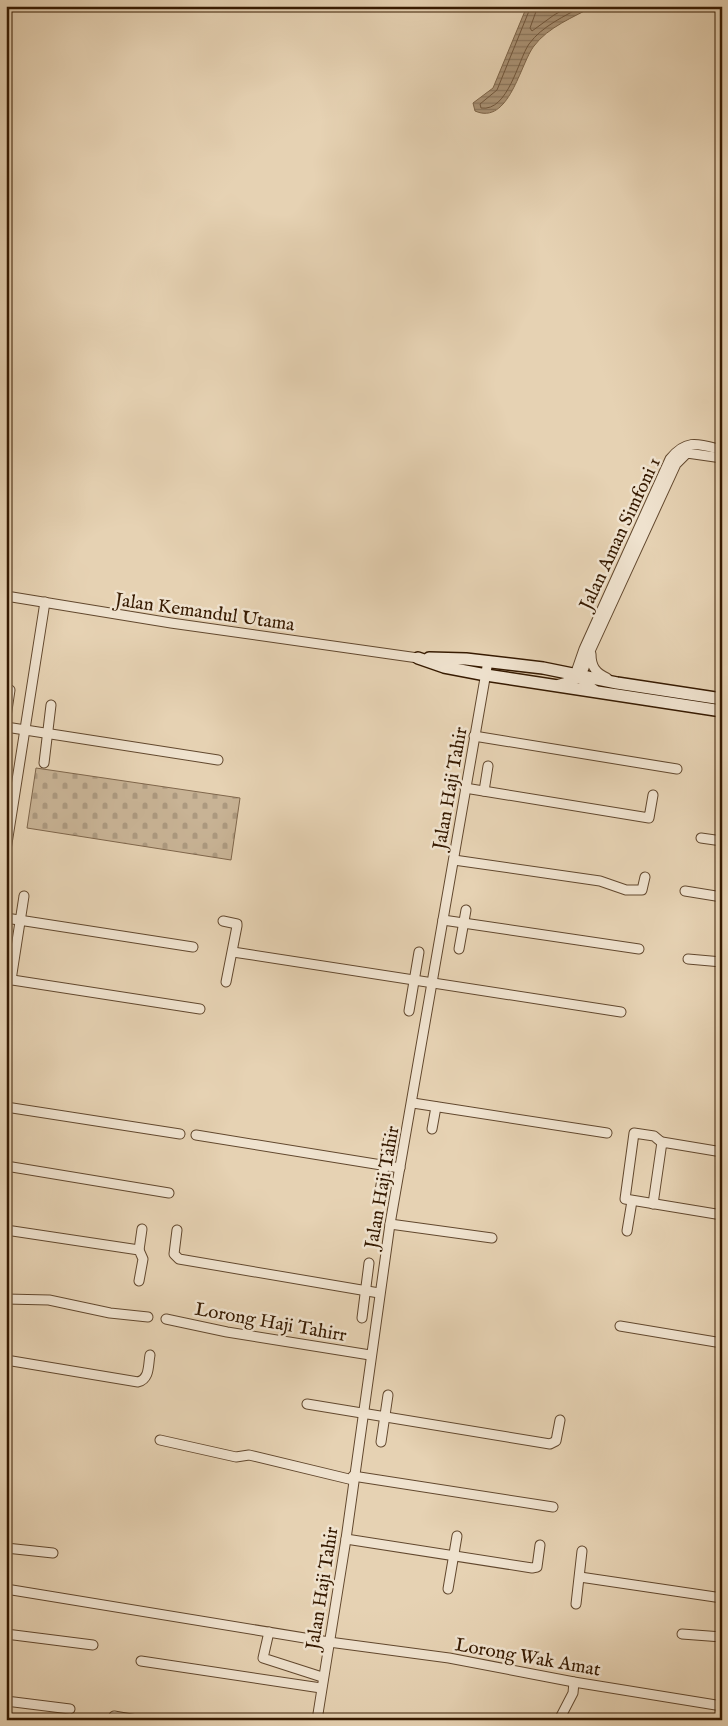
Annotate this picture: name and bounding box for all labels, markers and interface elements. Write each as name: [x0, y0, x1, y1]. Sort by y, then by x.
street label: Jalan Aman Simfoni 1: [574, 454, 667, 616]
street label: Jalan Kemandul Utama: [111, 588, 297, 638]
street label: Jalan Haji Tahir: [428, 725, 474, 854]
street label: Jalan Haji Tahir: [360, 1124, 406, 1253]
street label: Lorong Haji Tahirr: [193, 1298, 348, 1348]
street label: Jalan Haji Tahir: [301, 1525, 345, 1654]
street label: Lorong Wak Amat: [453, 1633, 603, 1683]

